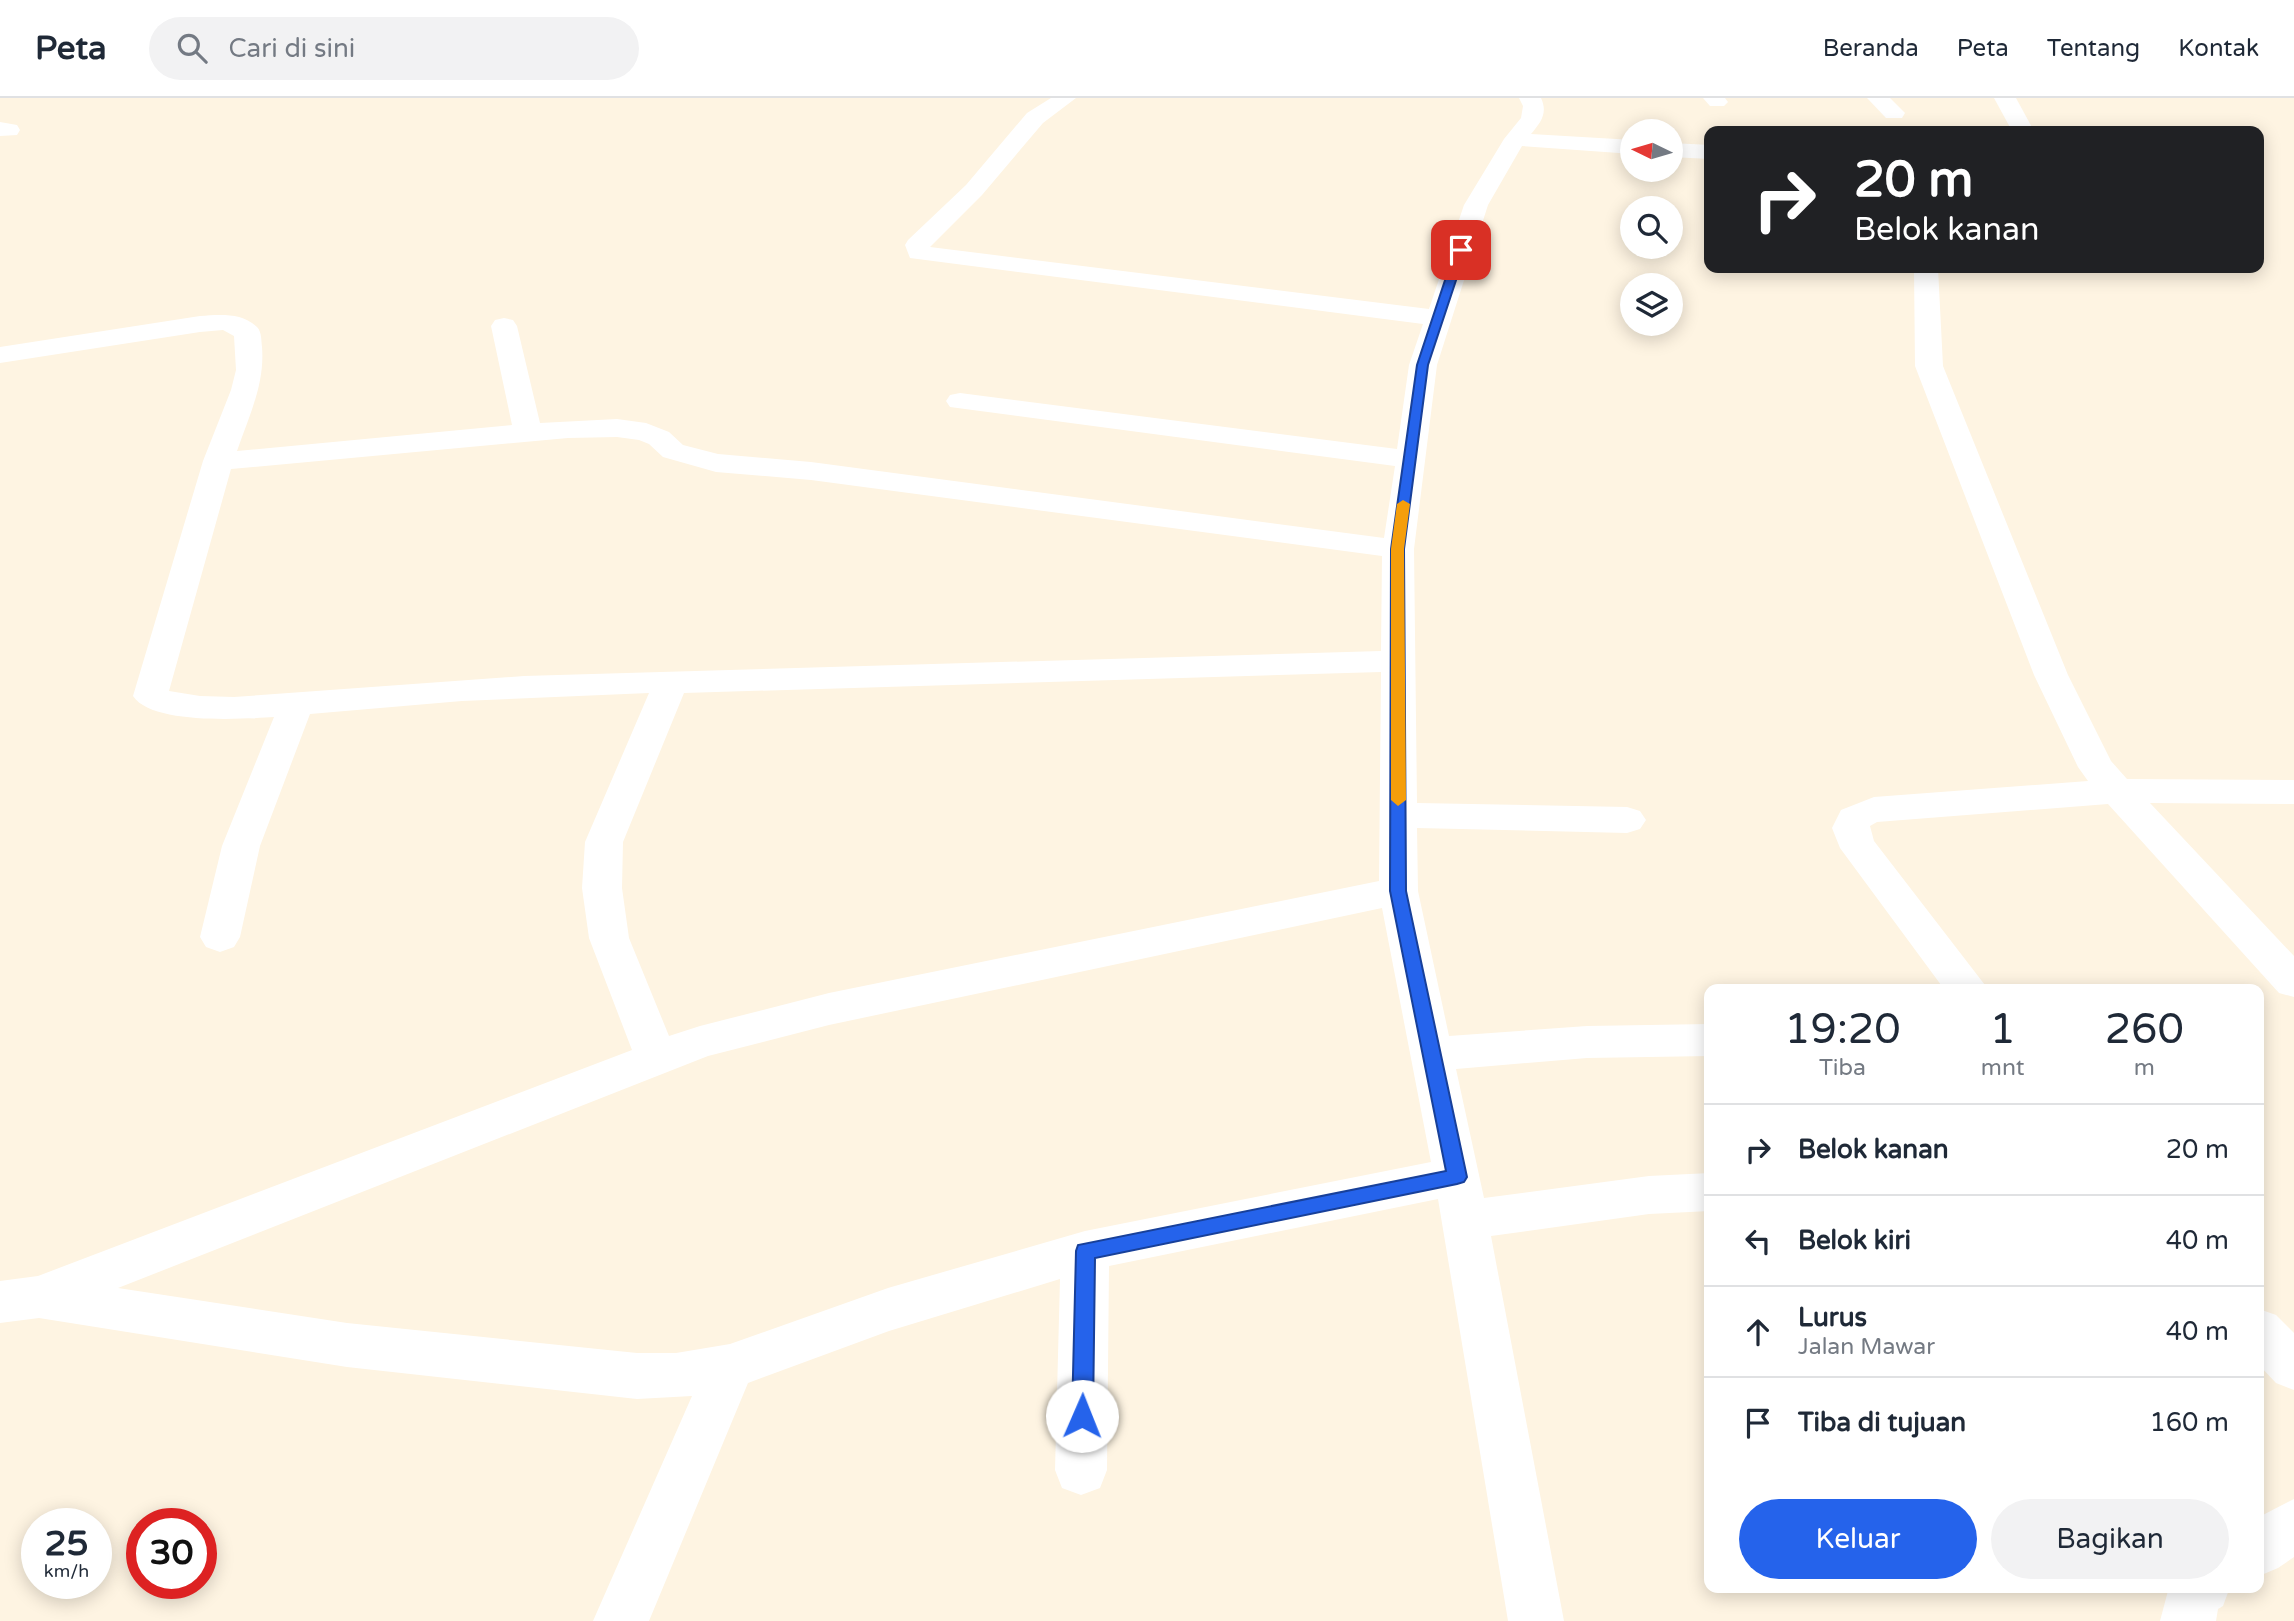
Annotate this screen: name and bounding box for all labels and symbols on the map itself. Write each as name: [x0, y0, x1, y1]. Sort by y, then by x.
north arrow: [1620, 119, 1684, 182]
pin: [1431, 220, 1491, 280]
position arrow: [1045, 1379, 1119, 1453]
speed limit sign: 30: [126, 1508, 217, 1599]

